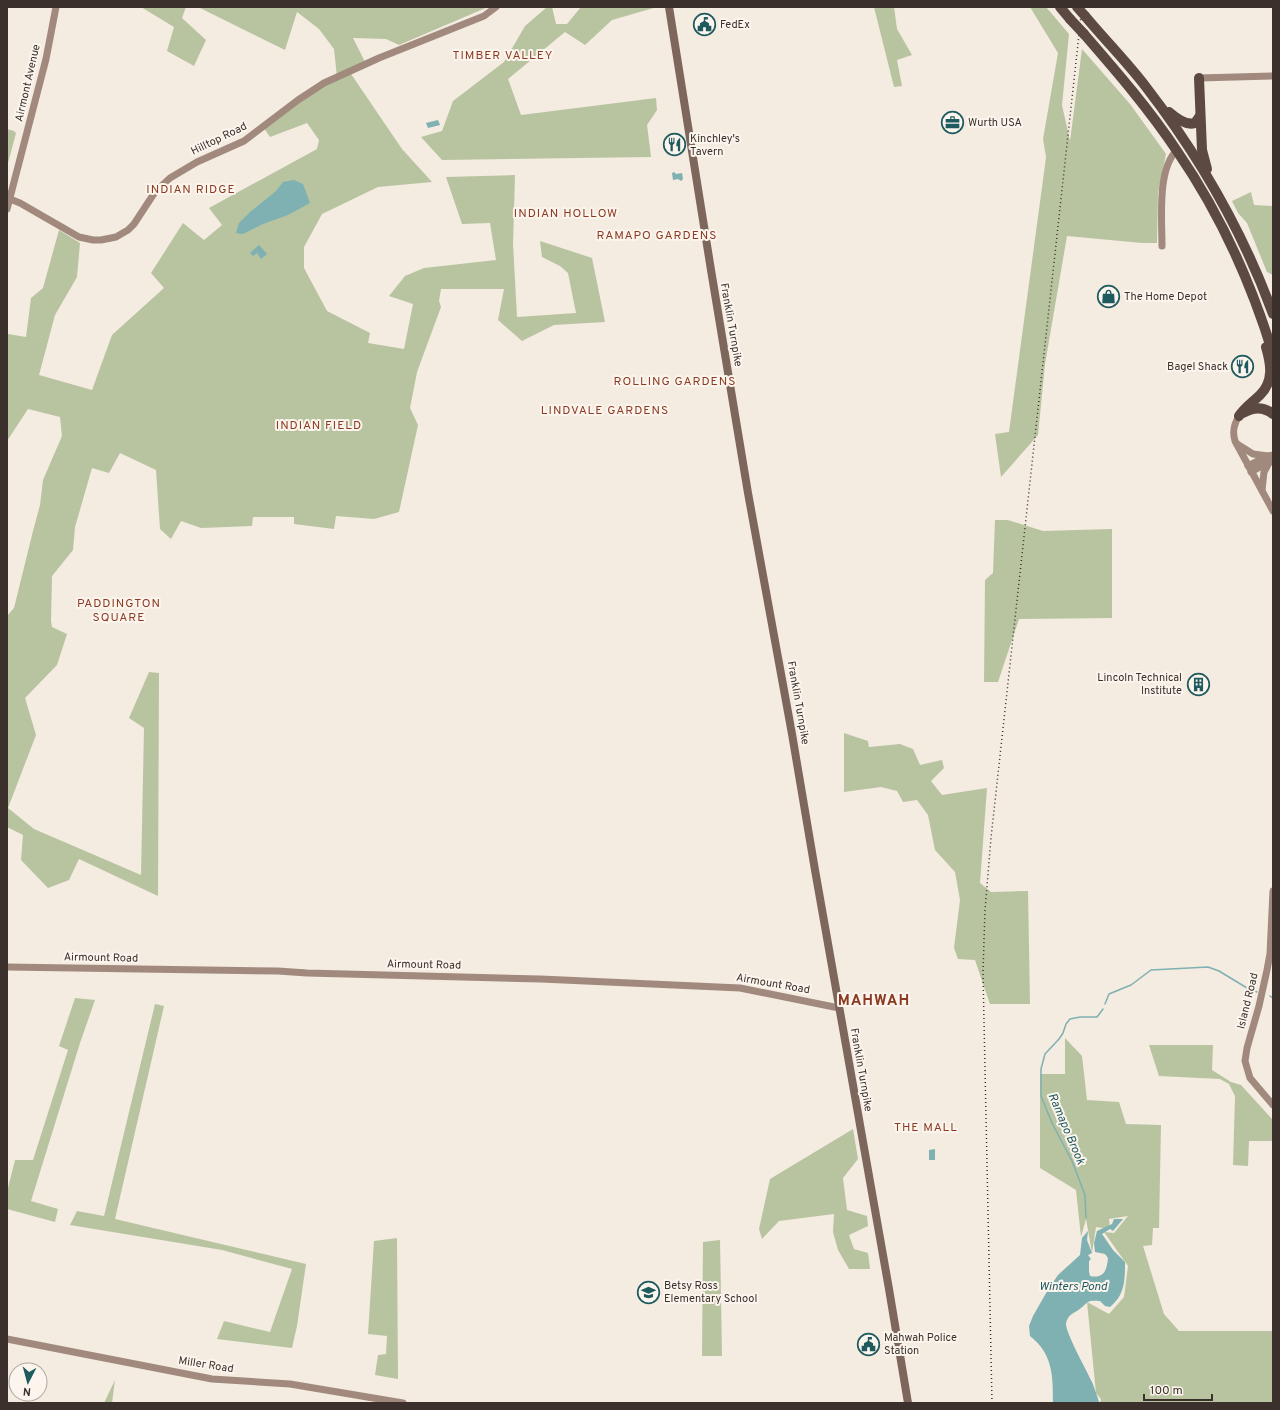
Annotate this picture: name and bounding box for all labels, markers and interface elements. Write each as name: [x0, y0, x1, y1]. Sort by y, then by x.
public building icon: FedEx: [692, 12, 718, 38]
place label: FedEx: [720, 18, 750, 32]
street label: Airmont Avenue: [12, 43, 44, 123]
district label: TIMBER VALLEY: [453, 48, 553, 64]
office icon: Wurth USA: [939, 110, 965, 136]
place label: Wurth USA: [968, 116, 1022, 130]
street label: Hilltop Road: [189, 119, 249, 159]
restaurant icon: Kinchley's Tavern: [661, 132, 687, 158]
place label: Kinchley's Tavern: [690, 132, 740, 159]
district label: INDIAN RIDGE: [146, 182, 236, 198]
district label: INDIAN HOLLOW: [514, 206, 618, 222]
district label: RAMAPO GARDENS: [597, 228, 717, 244]
street label: Franklin Turnpike: [717, 282, 745, 368]
shop icon: The Home Depot: [1095, 284, 1121, 310]
place label: The Home Depot: [1124, 290, 1207, 304]
restaurant icon: Bagel Shack: [1230, 354, 1256, 380]
place label: Bagel Shack: [1167, 360, 1228, 374]
district label: ROLLING GARDENS: [614, 374, 736, 390]
district label: LINDVALE GARDENS: [541, 403, 669, 419]
district label: INDIAN FIELD: [276, 418, 362, 434]
district label: PADDINGTON SQUARE: [77, 596, 161, 626]
street label: Franklin Turnpike: [784, 660, 812, 746]
place label: Lincoln Technical Institute: [1097, 671, 1182, 698]
building icon: Lincoln Technical Institute: [1185, 671, 1211, 697]
street label: Airmount Road: [64, 950, 138, 966]
street label: Airmount Road: [387, 957, 461, 973]
street label: Airmount Road: [735, 971, 811, 997]
street label: Island Road: [1234, 971, 1262, 1031]
district label: MAHWAH: [838, 992, 910, 1011]
street label: Franklin Turnpike: [847, 1027, 875, 1113]
water label: Ramapo Brook: [1044, 1091, 1089, 1168]
district label: THE MALL: [894, 1120, 958, 1136]
school or university icon: Betsy Ross Elementary School: [636, 1279, 662, 1305]
place label: Betsy Ross Elementary School: [664, 1279, 757, 1306]
water label: Winters Pond: [1039, 1279, 1109, 1295]
public building icon: Mahwah Police Station: [855, 1331, 881, 1357]
place label: Mahwah Police Station: [884, 1331, 957, 1358]
street label: Miller Road: [177, 1354, 235, 1376]
north arrow: [8, 1362, 48, 1402]
scale bar: [1144, 1376, 1212, 1402]
text: 100 m: [1150, 1383, 1183, 1399]
text: N: [22, 1384, 32, 1398]

